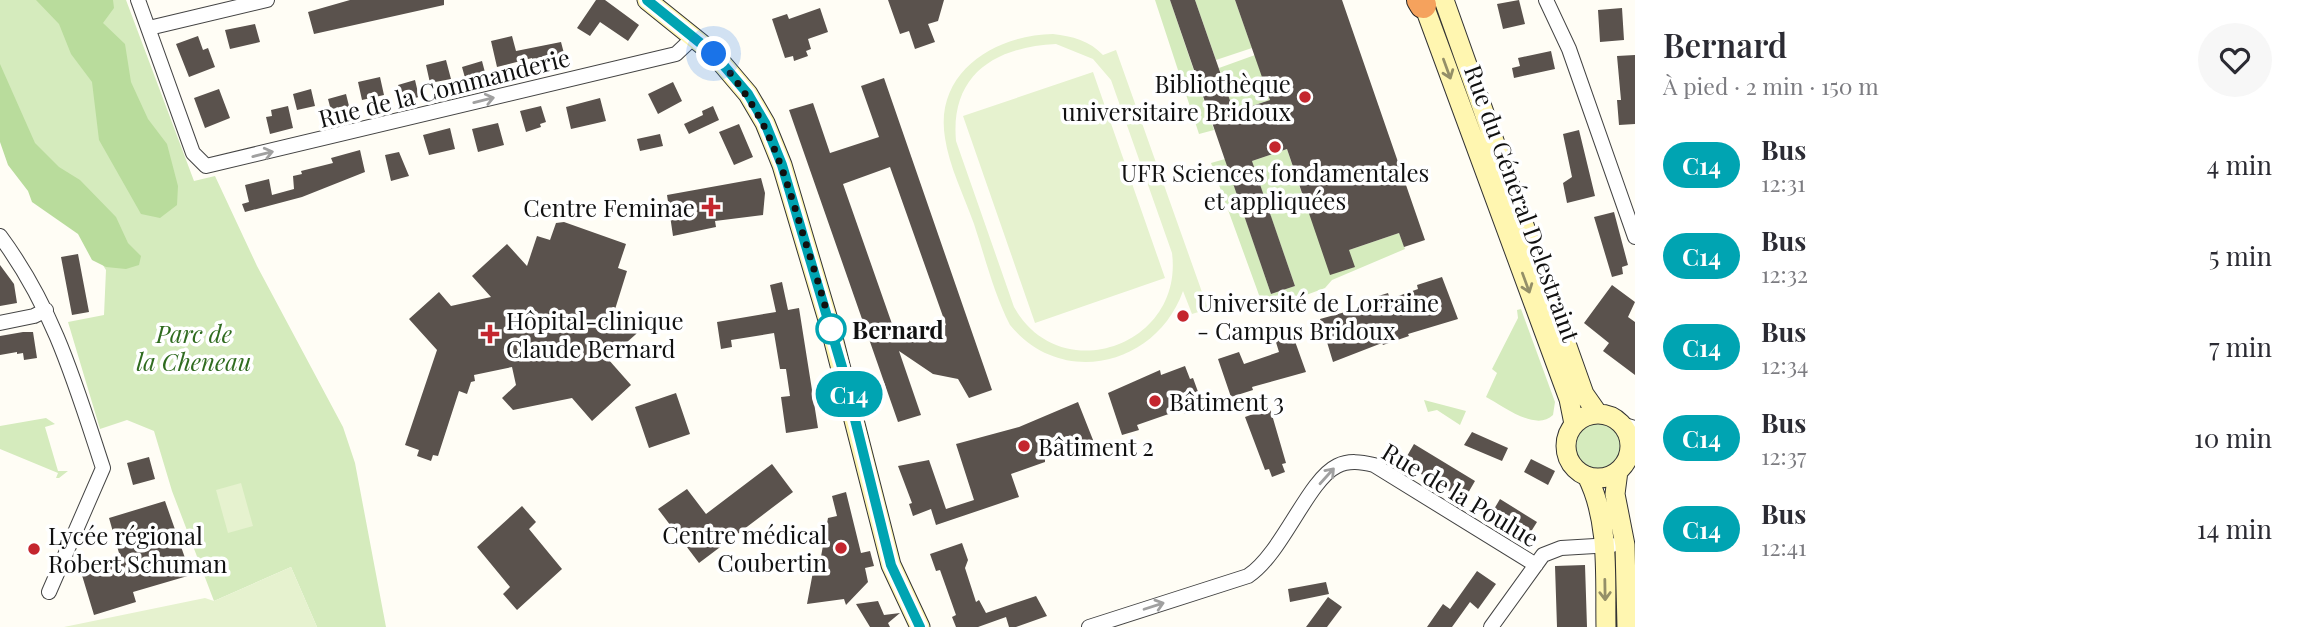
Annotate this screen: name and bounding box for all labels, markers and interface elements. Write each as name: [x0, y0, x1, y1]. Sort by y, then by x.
text: Bernard: [1663, 22, 1787, 66]
button: heart: [2198, 23, 2272, 97]
your location: [696, 36, 731, 71]
street label: Rue de la Commanderie: [315, 40, 573, 134]
one-way arrow: [1442, 58, 1454, 80]
street label: Rue du Général Delestraint: [1458, 60, 1588, 346]
place label: Bibliothèque universitaire Bridoux: [1062, 67, 1292, 127]
text: À pied · 2 min · 150 m: [1663, 70, 1879, 101]
marker: Bibliothèque universitaire Bridoux: [1297, 89, 1313, 105]
one-way arrow: [473, 93, 495, 106]
text: Bus: [1761, 132, 1806, 167]
marker: UFR Sciences fondamentales et appliquées: [1267, 139, 1283, 155]
one-way arrow: [252, 147, 274, 160]
text: 4 min: [2206, 147, 2272, 182]
text: C14: [1682, 149, 1721, 181]
place label: UFR Sciences fondamentales et appliquées: [1121, 156, 1429, 216]
text: 12:31: [1761, 167, 1806, 198]
place label: Centre Feminae: [523, 191, 695, 223]
marker: Centre Feminae: [701, 197, 721, 217]
text: Bus: [1761, 223, 1806, 258]
text: 5 min: [2209, 238, 2272, 273]
text: C14: [1682, 240, 1721, 272]
text: 12:32: [1761, 258, 1808, 289]
one-way arrow: [1521, 271, 1533, 293]
place label: Université de Lorraine - Campus Bridoux: [1197, 286, 1439, 346]
place label: Hôpital-clinique Claude Bernard: [506, 304, 684, 364]
marker: Université de Lorraine - Campus Bridoux: [1175, 308, 1191, 324]
place label: Bernard: [852, 313, 944, 345]
marker: Bernard: [816, 314, 846, 344]
text: Bus: [1761, 314, 1806, 349]
park label: Parc de la Cheneau: [137, 317, 251, 377]
marker: Hôpital-clinique Claude Bernard: [480, 324, 500, 344]
text: 7 min: [2209, 329, 2272, 364]
text: C14: [1682, 331, 1721, 363]
text: 12:34: [1761, 349, 1808, 380]
line badge: C14: [809, 371, 889, 417]
text: C14: [830, 378, 868, 410]
place label: Bâtiment 3: [1169, 385, 1284, 417]
marker: Bâtiment 3: [1147, 393, 1163, 409]
text: Bus: [1761, 405, 1806, 440]
text: 10 min: [2194, 420, 2272, 455]
text: C14: [1682, 422, 1721, 454]
place label: Bâtiment 2: [1038, 430, 1154, 462]
street label: Rue de la Poulue: [1377, 435, 1545, 553]
marker: Bâtiment 2: [1016, 438, 1032, 454]
text: 12:37: [1761, 440, 1806, 471]
one-way arrow: [1319, 467, 1335, 485]
text: Bus: [1761, 496, 1806, 531]
text: 14 min: [2197, 511, 2272, 546]
text: C14: [1682, 513, 1721, 545]
place label: Centre médical Coubertin: [662, 518, 827, 578]
place label: Lycée régional Robert Schuman: [48, 519, 227, 579]
text: 12:41: [1761, 531, 1807, 562]
marker: Centre médical Coubertin: [833, 540, 849, 556]
marker: Lycée régional Robert Schuman: [26, 541, 42, 557]
one-way arrow: [1598, 579, 1612, 602]
one-way arrow: [1143, 599, 1165, 612]

